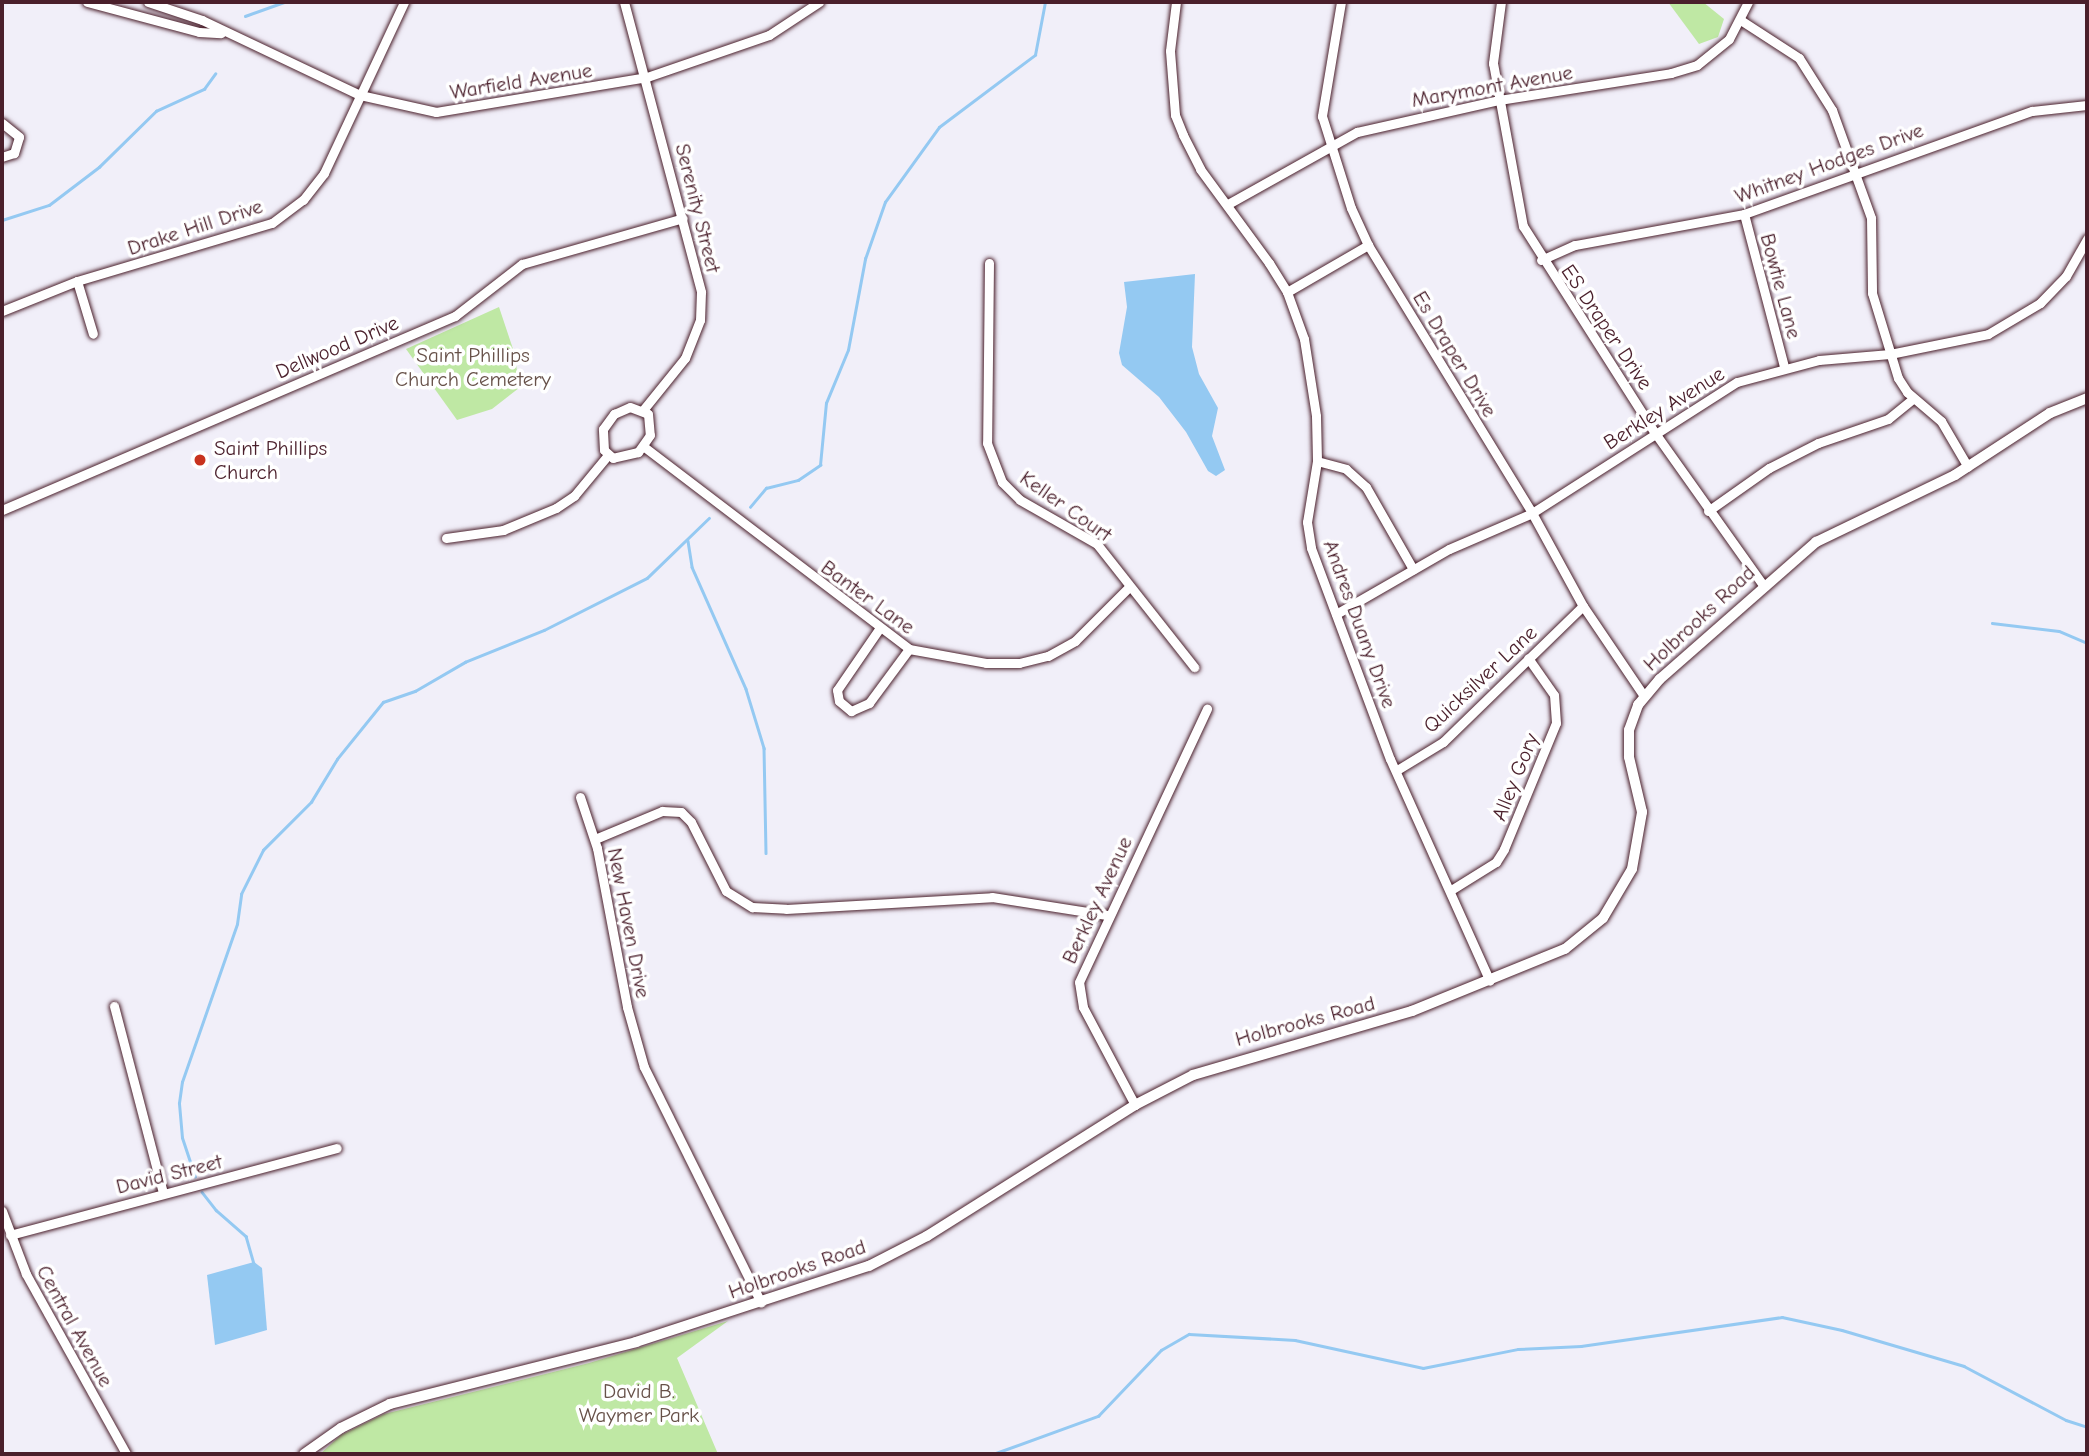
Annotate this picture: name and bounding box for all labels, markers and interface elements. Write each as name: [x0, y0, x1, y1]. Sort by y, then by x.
street label: Warfield Avenue: [448, 57, 594, 105]
street label: Marymont Avenue: [1409, 59, 1575, 113]
street label: Whitney Hodges Drive: [1731, 117, 1927, 209]
street label: Serenity Street: [670, 141, 726, 275]
street label: Drake Hill Drive: [124, 193, 266, 261]
street label: Bowtie Lane: [1755, 231, 1807, 341]
street label: ES Draper Drive: [1556, 260, 1658, 394]
street label: Es Draper Drive: [1407, 286, 1503, 422]
street label: Dellwood Drive: [272, 310, 402, 384]
park label: Saint Phillips Church Cemetery: [395, 342, 551, 392]
street label: Berkley Avenue: [1599, 361, 1729, 455]
place label: Saint Phillips Church: [214, 435, 327, 485]
marker: Saint Phillips Church: [192, 452, 208, 468]
street label: Keller Court: [1015, 465, 1117, 547]
street label: Andres Duany Drive: [1318, 536, 1402, 712]
street label: Banter Lane: [816, 555, 920, 639]
street label: Holbrooks Road: [1638, 560, 1760, 676]
street label: Quicksilver Lane: [1418, 620, 1542, 738]
street label: Alley Gory: [1486, 730, 1544, 824]
street label: Berkley Avenue: [1057, 832, 1137, 968]
street label: New Haven Drive: [602, 846, 656, 1000]
street label: Holbrooks Road: [1232, 990, 1378, 1052]
street label: David Street: [113, 1149, 225, 1199]
street label: Holbrooks Road: [725, 1234, 869, 1304]
street label: Central Avenue: [31, 1261, 119, 1391]
park label: David B. Waymer Park: [579, 1378, 699, 1428]

